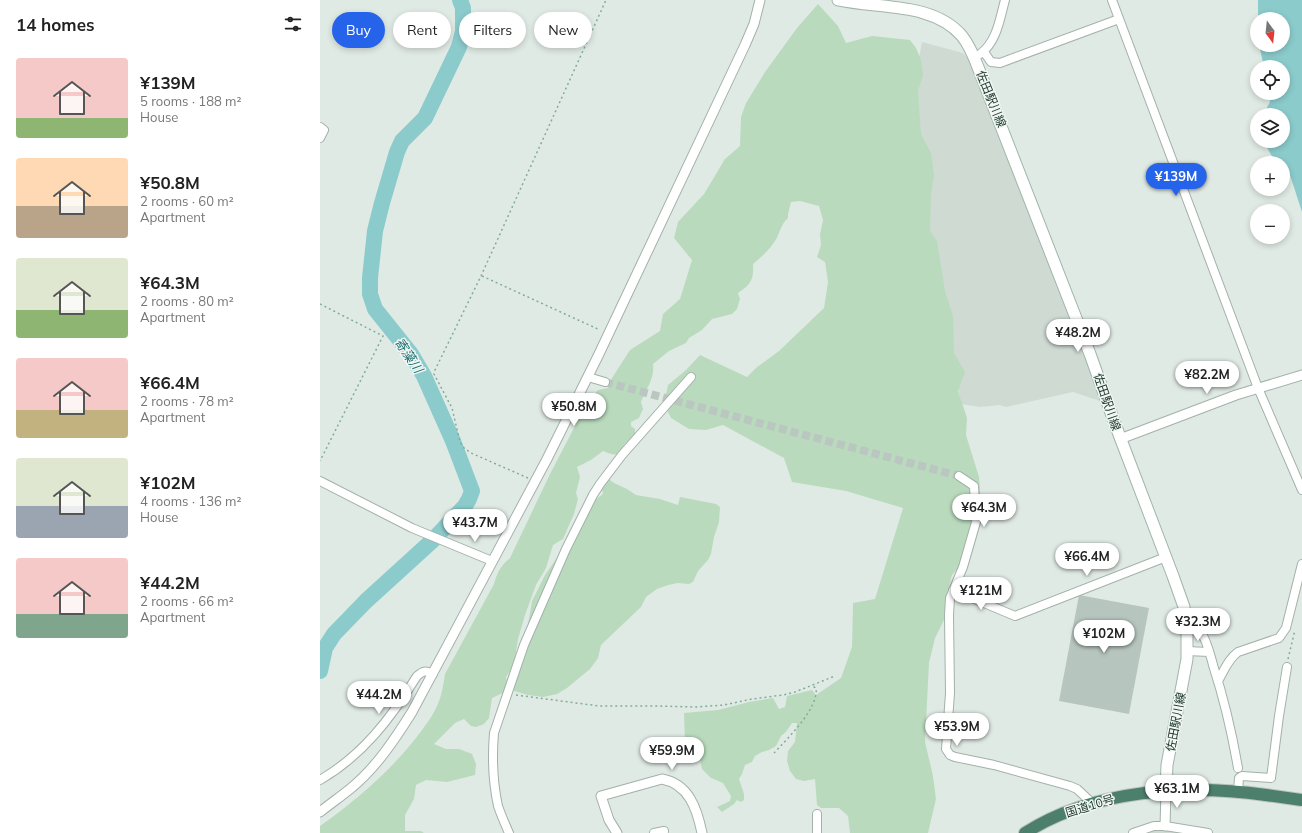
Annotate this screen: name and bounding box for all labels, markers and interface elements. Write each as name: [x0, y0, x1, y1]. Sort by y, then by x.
chip: Buy: [332, 12, 385, 48]
chip: Rent: [393, 12, 451, 48]
chip: Filters: [459, 12, 526, 48]
chip: New: [534, 12, 592, 48]
north arrow: [1250, 12, 1290, 52]
map controls: [1250, 12, 1290, 244]
icon: filters: [282, 13, 304, 35]
text: 14 homes: [16, 14, 95, 35]
button: locate: [1250, 60, 1290, 100]
street label: 佐田駅川線: [973, 68, 1010, 129]
text: ¥139M: [140, 72, 196, 93]
icon: home: [48, 74, 96, 122]
text: 5 rooms · 188 m²: [140, 93, 241, 109]
button: layers: [1250, 108, 1290, 148]
text: House: [140, 109, 178, 125]
button: +: [1250, 156, 1290, 196]
pin: ¥139M: [1148, 163, 1204, 197]
text: ¥139M: [1155, 168, 1197, 184]
text: ¥50.8M: [140, 172, 200, 193]
icon: home: [48, 174, 96, 222]
text: 2 rooms · 60 m²: [140, 193, 234, 209]
button: −: [1250, 204, 1290, 244]
text: Apartment: [140, 209, 205, 225]
text: ¥64.3M: [140, 272, 200, 293]
icon: home: [48, 274, 96, 322]
text: 2 rooms · 80 m²: [140, 293, 234, 309]
text: Apartment: [140, 309, 205, 325]
pin: ¥48.2M: [1045, 319, 1111, 353]
text: ¥48.2M: [1055, 324, 1101, 340]
water label: 寄藻川: [391, 334, 428, 377]
pin: ¥82.2M: [1174, 361, 1240, 395]
text: ¥82.2M: [1184, 366, 1230, 382]
street label: 佐田駅川線: [1091, 371, 1124, 433]
text: ¥66.4M: [140, 372, 200, 393]
icon: home: [48, 374, 96, 422]
text: 2 rooms · 78 m²: [140, 393, 234, 409]
pin: ¥50.8M: [541, 393, 607, 427]
text: ¥50.8M: [551, 398, 597, 414]
text: Apartment: [140, 409, 205, 425]
text: ¥102M: [140, 472, 196, 493]
icon: home: [48, 474, 96, 522]
text: 4 rooms · 136 m²: [140, 493, 241, 509]
pin: ¥64.3M: [951, 494, 1017, 528]
text: ¥64.3M: [961, 499, 1007, 515]
text: House: [140, 509, 178, 525]
pin: ¥43.7M: [442, 509, 508, 543]
text: ¥43.7M: [452, 514, 498, 530]
pin: ¥66.4M: [1054, 543, 1120, 577]
text: ¥66.4M: [1064, 548, 1110, 564]
text: ¥44.2M: [140, 572, 200, 593]
icon: home: [48, 574, 96, 622]
pin: ¥121M: [953, 577, 1009, 611]
text: ¥121M: [960, 582, 1002, 598]
text: 2 rooms · 66 m²: [140, 593, 234, 609]
pin: ¥32.3M: [1165, 608, 1231, 642]
text: Apartment: [140, 609, 205, 625]
text: ¥32.3M: [1175, 613, 1221, 629]
pin: ¥102M: [1076, 620, 1132, 654]
text: ¥102M: [1083, 625, 1125, 641]
pin: ¥44.2M: [346, 681, 412, 715]
text: ¥44.2M: [356, 686, 402, 702]
street label: 佐田駅川線: [1162, 691, 1189, 753]
pin: ¥53.9M: [924, 713, 990, 747]
text: ¥53.9M: [934, 718, 980, 734]
pin: ¥59.9M: [639, 737, 705, 771]
text: ¥59.9M: [649, 742, 695, 758]
pin: ¥63.1M: [1144, 775, 1210, 809]
text: ¥63.1M: [1154, 780, 1200, 796]
street label: 国道10号: [1064, 791, 1116, 820]

